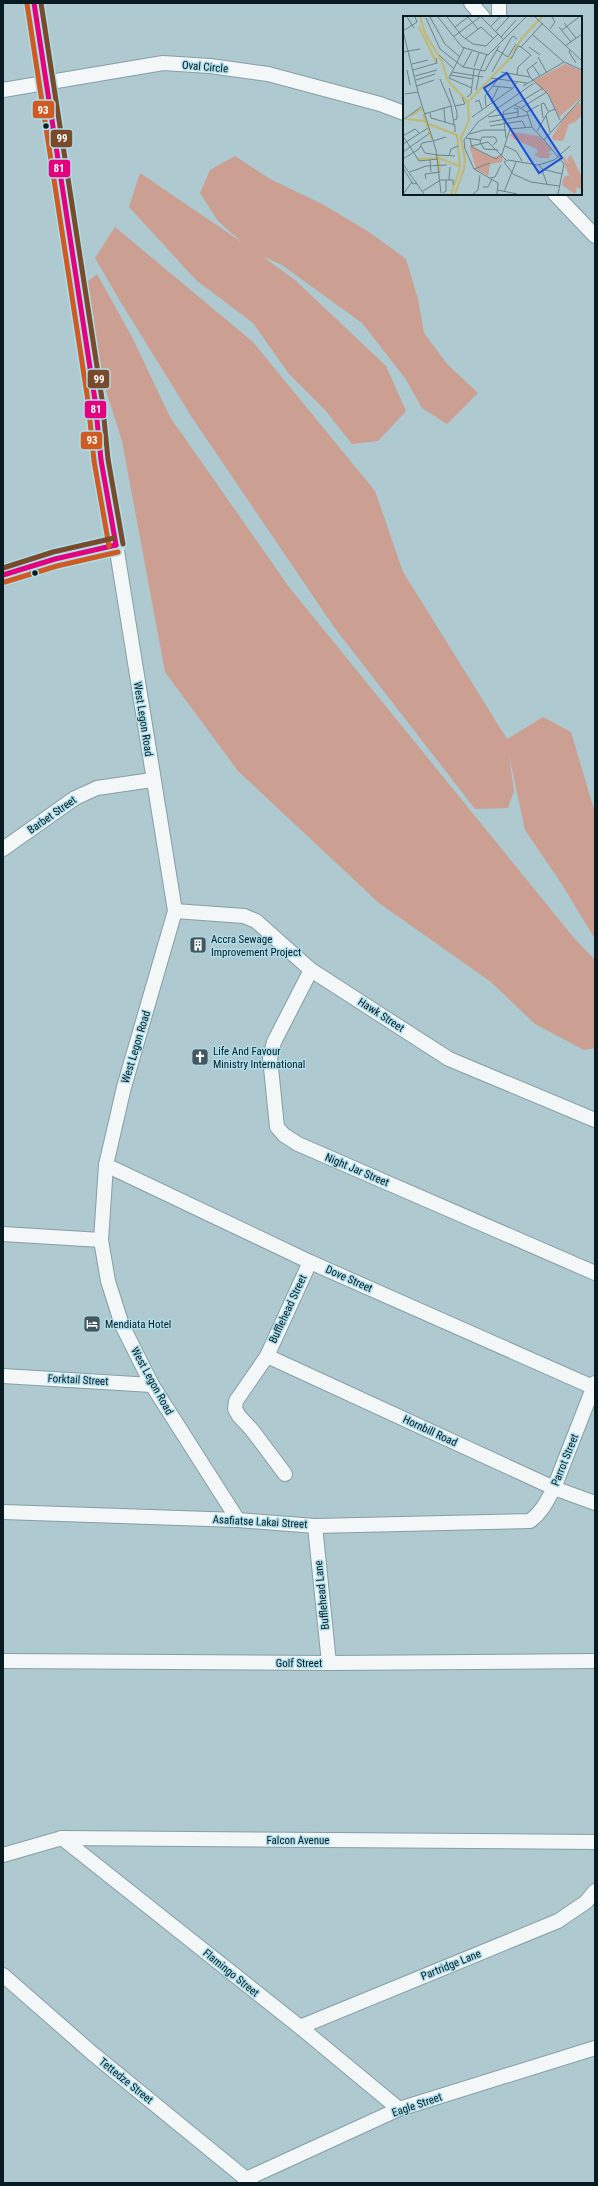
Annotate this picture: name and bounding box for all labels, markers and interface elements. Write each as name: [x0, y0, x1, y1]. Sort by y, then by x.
inset map: [403, 16, 582, 195]
street label: Oval Circle: [181, 59, 229, 75]
line badge: 93: [32, 100, 55, 119]
text: 93: [37, 104, 49, 117]
unlabelled marker: [41, 121, 51, 131]
line badge: 99: [50, 129, 73, 148]
text: 99: [56, 132, 68, 145]
line badge: 81: [48, 159, 71, 178]
text: 81: [53, 162, 65, 175]
line badge: 99: [87, 369, 110, 389]
text: 99: [93, 373, 105, 386]
line badge: 81: [84, 400, 107, 419]
text: 81: [90, 403, 102, 416]
line badge: 93: [80, 431, 103, 450]
text: 93: [86, 434, 98, 447]
unlabelled marker: [30, 568, 40, 578]
street label: West Legon Road: [131, 681, 155, 757]
street label: Barbet Street: [25, 793, 79, 837]
place label: Accra Sewage Improvement Project: [211, 933, 301, 959]
building icon: Accra Sewage Improvement Project: [188, 935, 208, 955]
street label: Hawk Street: [355, 995, 407, 1035]
street label: West Legon Road: [119, 1009, 153, 1085]
place label: Life And Favour Ministry International: [213, 1045, 305, 1071]
church icon: Life And Favour Ministry International: [190, 1047, 210, 1067]
street label: Night Jar Street: [323, 1151, 391, 1189]
street label: Dove Street: [324, 1263, 374, 1295]
street label: Bufflehead Street: [266, 1273, 310, 1345]
hotel icon: Mendiata Hotel: [82, 1314, 102, 1334]
place label: Mendiata Hotel: [105, 1318, 171, 1331]
street label: West Legon Road: [128, 1345, 176, 1417]
street label: Forktail Street: [47, 1372, 109, 1388]
street label: Hornbill Road: [401, 1413, 459, 1449]
street label: Parrot Street: [549, 1432, 581, 1488]
street label: Asafiatse Lakai Street: [212, 1513, 308, 1531]
street label: Bufflehead Lane: [312, 1560, 332, 1630]
street label: Golf Street: [276, 1657, 322, 1670]
street label: Falcon Avenue: [266, 1834, 330, 1847]
street label: Flamingo Street: [200, 1946, 262, 2000]
street label: Partridge Lane: [419, 1947, 483, 1983]
street label: Tettedze Street: [96, 2055, 156, 2107]
street label: Eagle Street: [390, 2090, 444, 2120]

